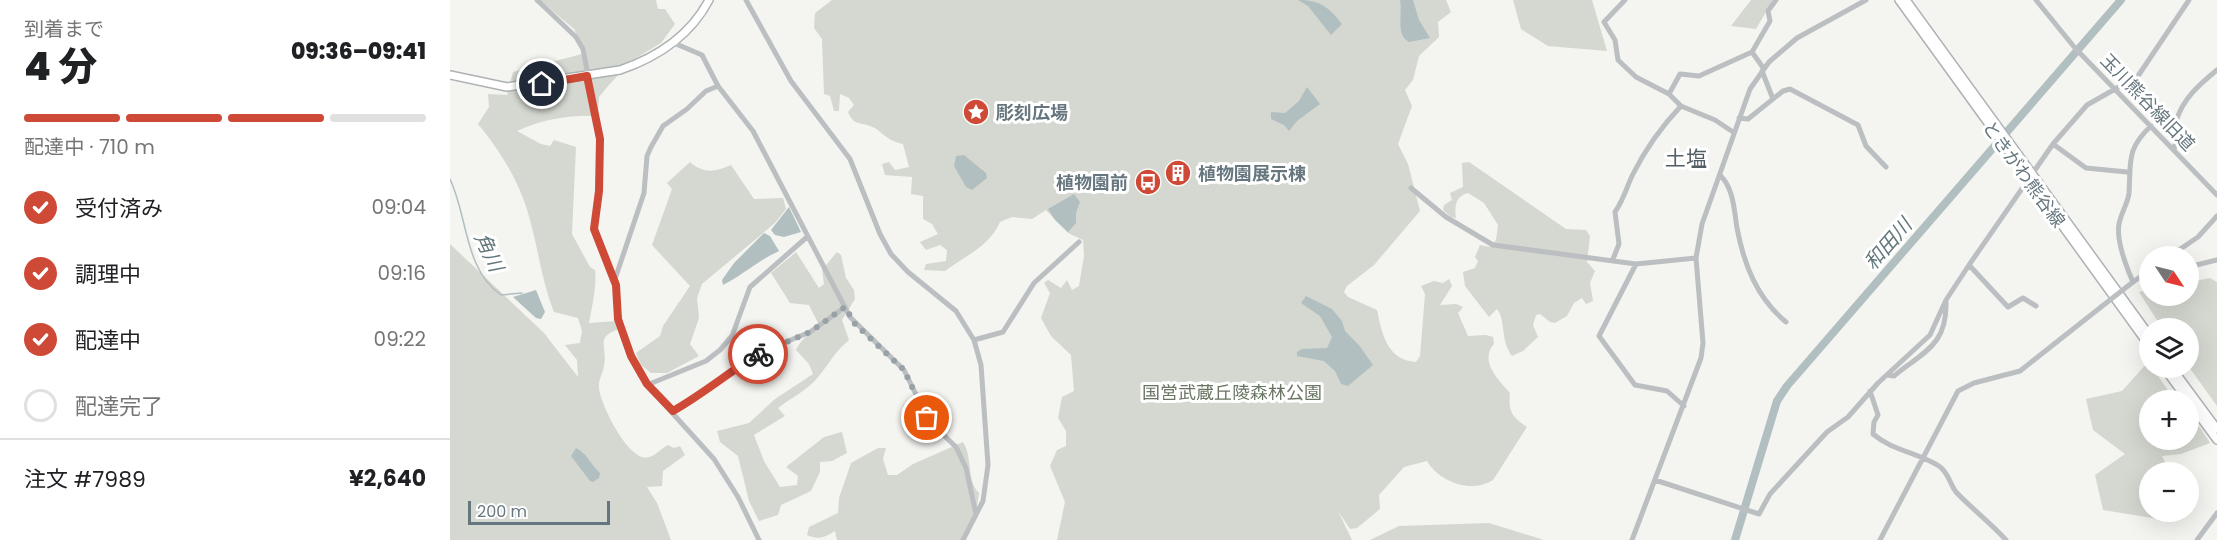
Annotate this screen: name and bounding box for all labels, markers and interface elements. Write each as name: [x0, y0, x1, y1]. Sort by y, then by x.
text: 到着まで: [24, 15, 104, 43]
text: 09:36–09:41: [291, 36, 426, 67]
text: 4 分: [24, 39, 97, 94]
street label: 玉川熊谷線旧道: [2095, 48, 2201, 156]
pin: [516, 58, 567, 109]
icon: home: [525, 67, 558, 100]
place icon: 彫刻広場: [961, 97, 991, 127]
place label: 彫刻広場: [996, 100, 1068, 125]
street label: ときがわ熊谷線: [1977, 116, 2071, 232]
text: 配達中 · 710 m: [24, 133, 155, 161]
district label: 土塩: [1665, 144, 1707, 173]
building icon: 植物園展示棟: [1163, 158, 1193, 188]
place label: 植物園展示棟: [1198, 161, 1306, 186]
bus stop icon: 植物園前: [1133, 167, 1163, 197]
place label: 植物園前: [1056, 170, 1128, 195]
icon: check: [24, 191, 57, 224]
text: 受付済み: [75, 193, 163, 224]
text: 09:04: [371, 193, 426, 221]
water label: 和田川: [1858, 211, 1920, 276]
water label: 角川: [468, 228, 511, 278]
north arrow: [2139, 246, 2199, 306]
map controls: [2139, 246, 2199, 522]
icon: check: [24, 257, 57, 290]
text: 調理中: [75, 259, 141, 290]
text: 09:16: [377, 259, 426, 287]
button: layers: [2139, 318, 2199, 378]
icon: check: [24, 323, 57, 356]
courier: [728, 324, 788, 384]
text: 配達中: [75, 325, 141, 356]
text: 09:22: [374, 325, 426, 353]
icon: bike: [742, 338, 775, 371]
park label: 国営武蔵丘陵森林公園: [1142, 380, 1322, 405]
button: +: [2139, 390, 2199, 450]
text: 配達完了: [75, 391, 163, 422]
pin: [901, 392, 952, 443]
icon: bag: [910, 401, 943, 434]
button: −: [2139, 462, 2199, 522]
text: ¥2,640: [349, 463, 426, 494]
text: 注文 #7989: [24, 464, 146, 495]
scale bar: [468, 498, 610, 526]
text: 200 m: [477, 500, 527, 523]

